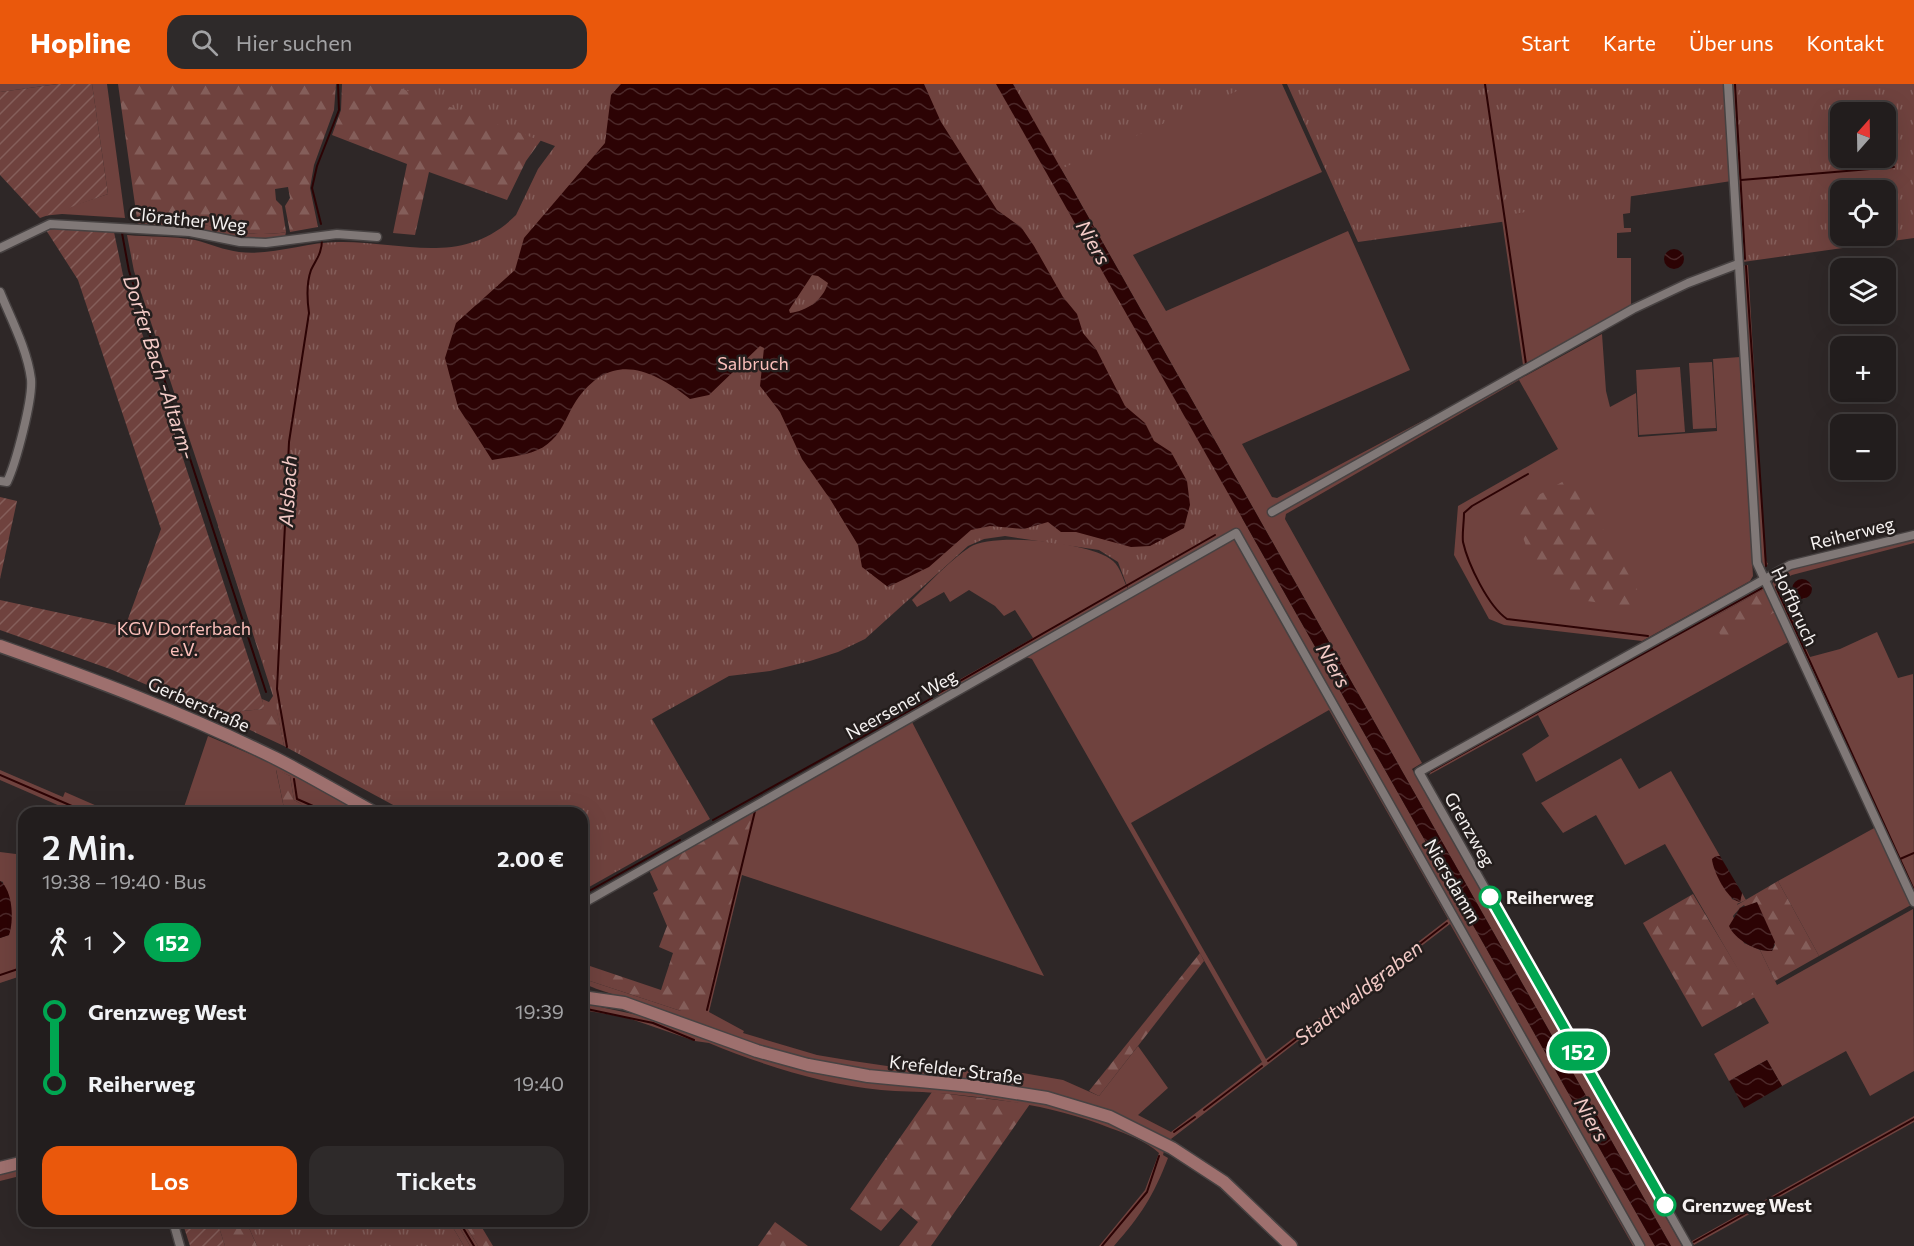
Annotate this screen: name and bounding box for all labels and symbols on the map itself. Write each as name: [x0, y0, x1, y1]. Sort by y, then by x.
north arrow: [1830, 102, 1896, 168]
street label: Clörather Weg: [128, 202, 248, 236]
water label: Niers: [1072, 215, 1116, 269]
water label: Dorfer Bach -Altarm-: [119, 272, 201, 462]
park label: Salbruch: [717, 352, 789, 374]
water label: Alsbach: [273, 455, 301, 528]
street label: Reiherweg: [1808, 512, 1897, 554]
street label: Hoffbruch: [1767, 563, 1823, 649]
park label: KGV Dorferbach e.V.: [117, 617, 251, 660]
water label: Niers: [1312, 638, 1356, 692]
street label: Neersener Weg: [841, 664, 961, 744]
street label: Gerberstraße: [145, 672, 253, 736]
street label: Grenzweg: [1440, 788, 1500, 870]
street label: Niersdamm: [1420, 835, 1486, 927]
marker: Reiherweg: [1479, 886, 1501, 908]
place label: Reiherweg: [1506, 886, 1594, 908]
water label: Stadtwaldgraben: [1289, 935, 1427, 1049]
line badge: 152: [1544, 1032, 1612, 1070]
street label: Krefelder Straße: [888, 1050, 1024, 1088]
water label: Niers: [1570, 1092, 1614, 1146]
marker: Grenzweg West: [1654, 1194, 1676, 1216]
place label: Grenzweg West: [1682, 1194, 1812, 1216]

